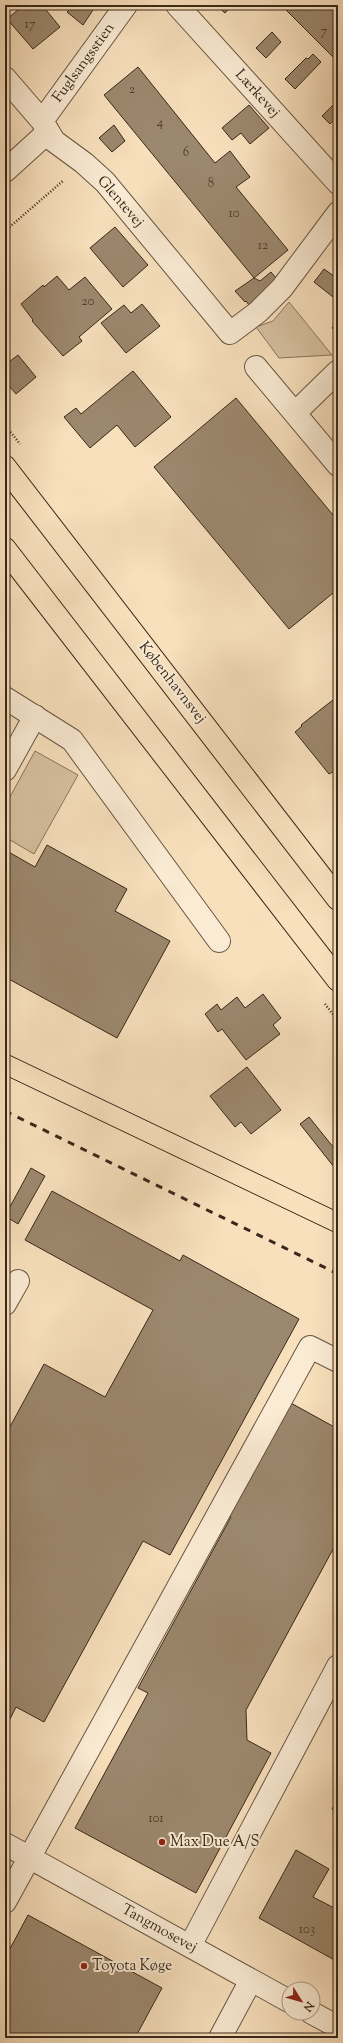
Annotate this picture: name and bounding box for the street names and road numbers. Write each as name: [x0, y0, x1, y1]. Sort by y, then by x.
street label: Fuglsangsstien: [48, 19, 120, 107]
street label: Lærkevej: [230, 65, 284, 123]
street label: Glentevej: [92, 172, 148, 232]
street label: Københavnsvej: [133, 638, 211, 728]
street label: Tangmosevej: [117, 1900, 201, 1958]

